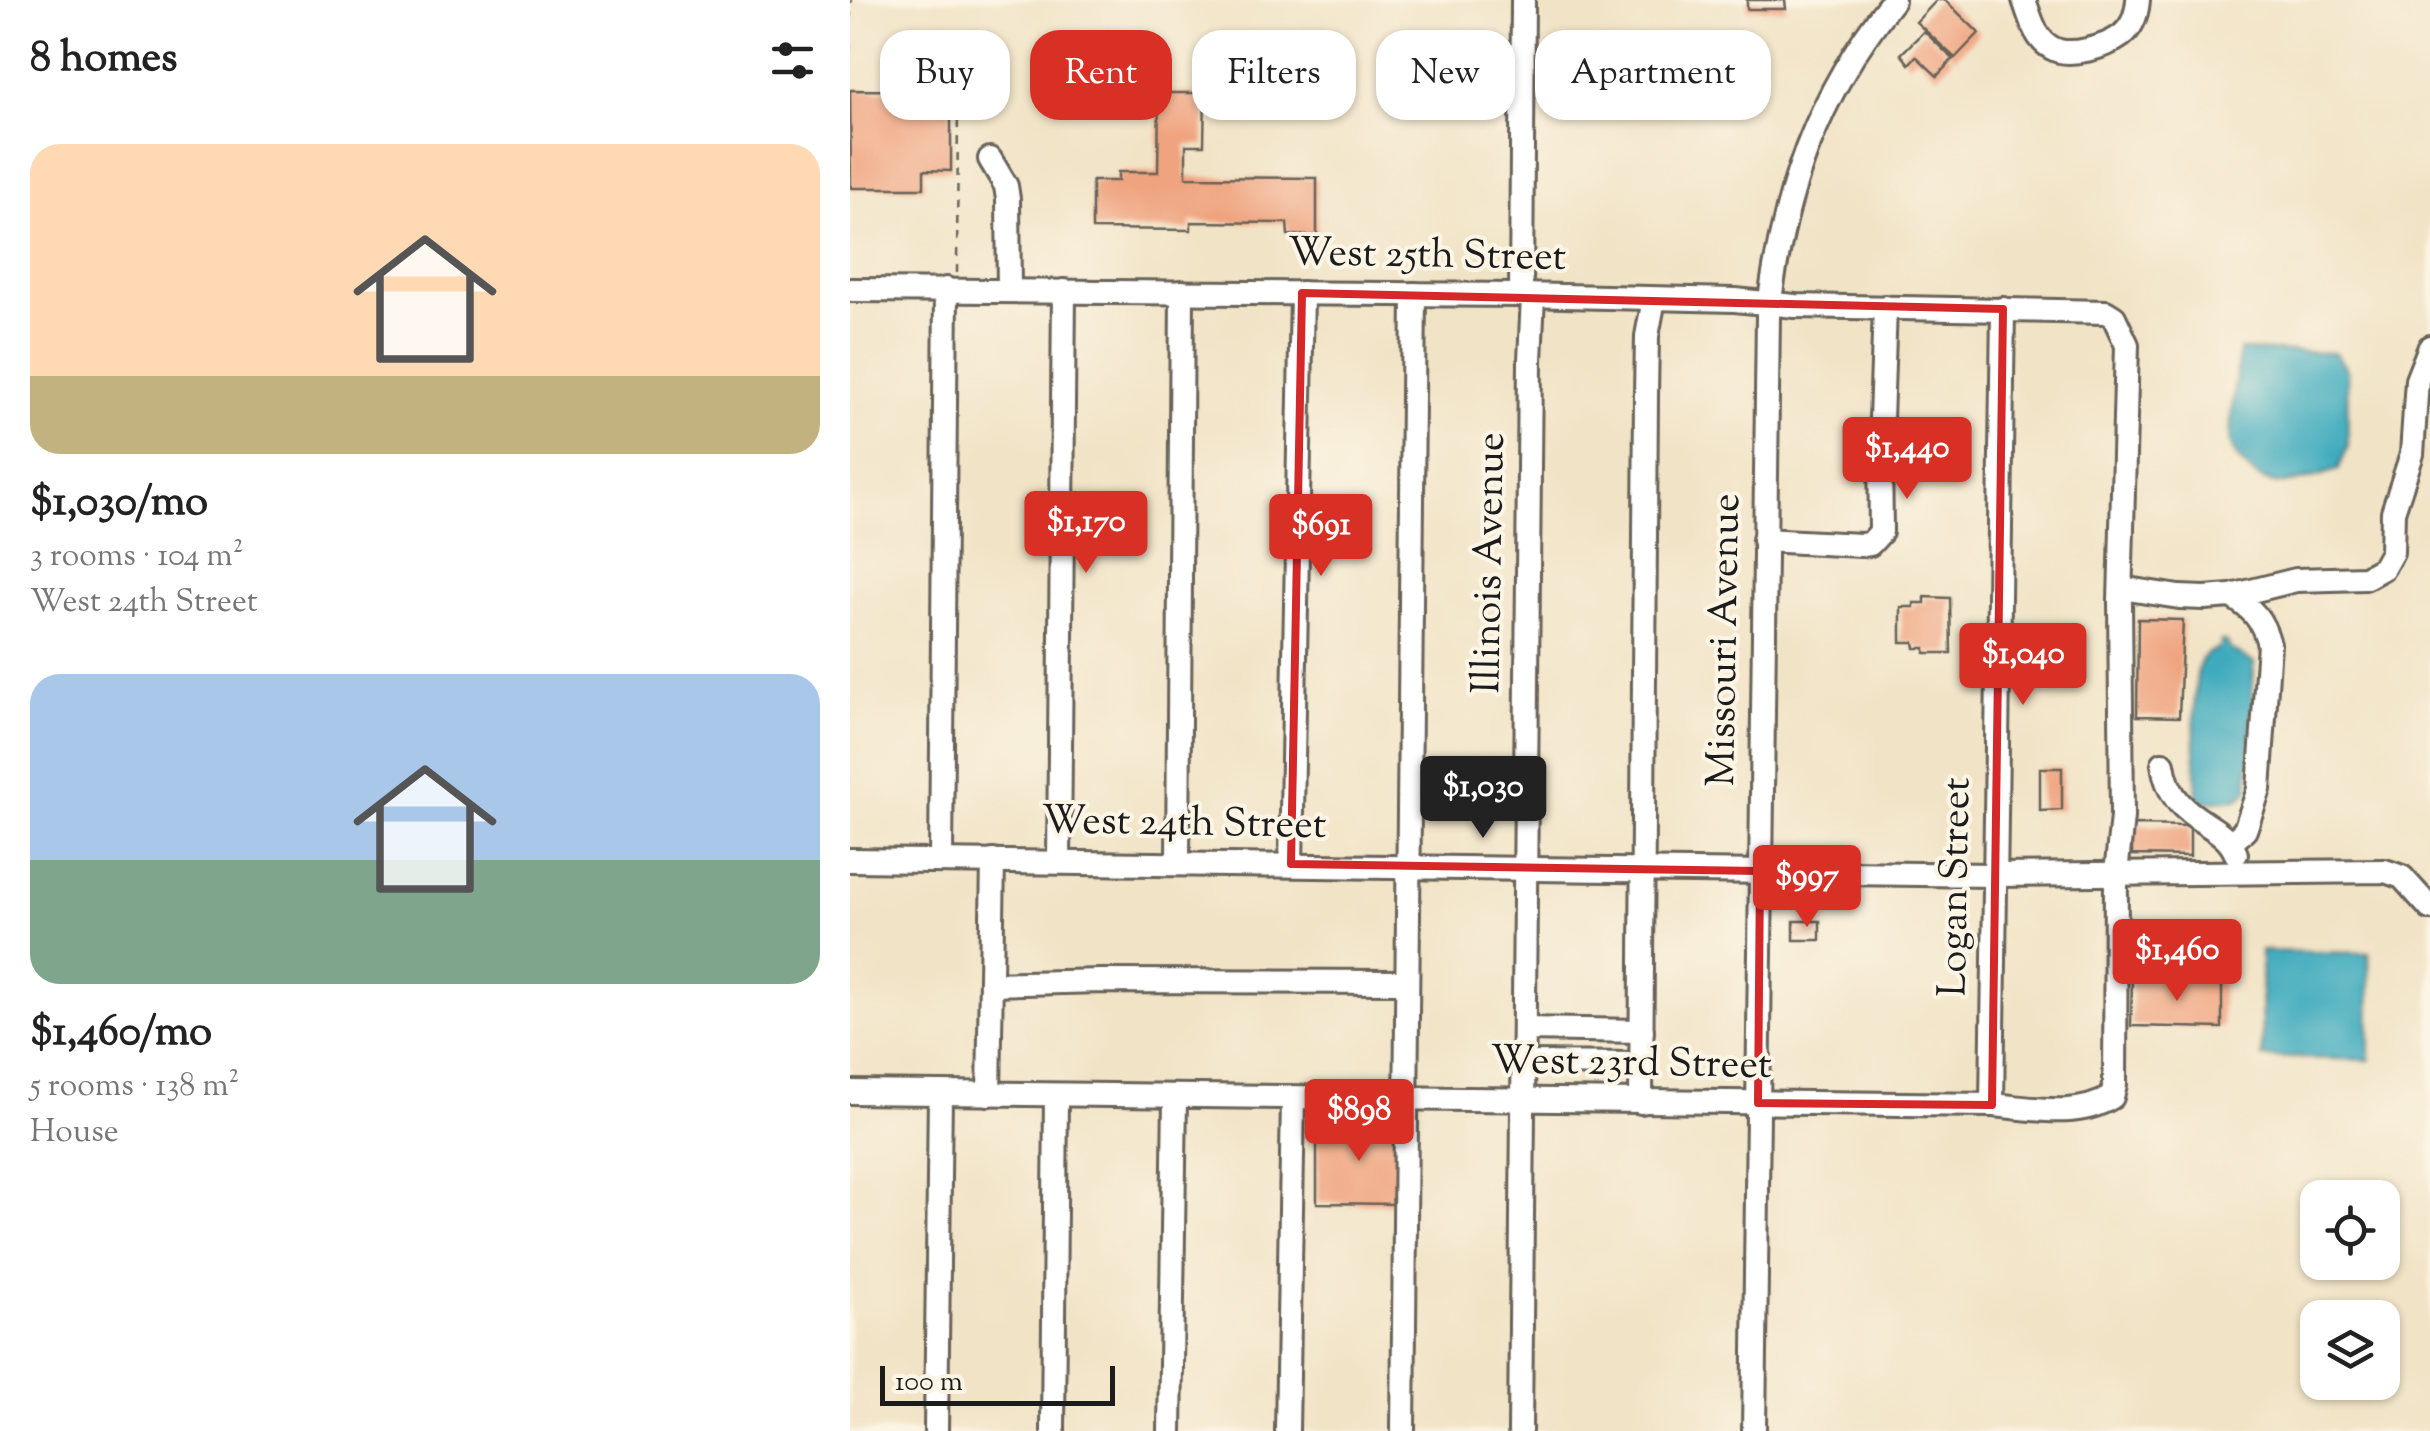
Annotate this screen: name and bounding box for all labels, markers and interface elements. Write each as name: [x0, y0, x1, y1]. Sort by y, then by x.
text: 8 homes: [30, 30, 178, 90]
chip: Buy: [880, 30, 1010, 120]
chip: Rent: [1030, 30, 1172, 120]
chip: Filters: [1192, 30, 1356, 120]
chip: New: [1376, 30, 1515, 120]
chip: Apartment: [1535, 30, 1771, 120]
icon: filters: [765, 33, 820, 88]
icon: home: [335, 209, 515, 389]
street label: West 25th Street: [1287, 226, 1567, 288]
pin: $1,440: [1826, 417, 1988, 502]
text: $1,440: [1865, 426, 1949, 472]
street label: Illinois Avenue: [1460, 432, 1522, 694]
text: $1,030/mo: [30, 474, 208, 534]
pin: $1,170: [1005, 491, 1167, 576]
street label: Missouri Avenue: [1695, 493, 1757, 787]
pin: $691: [1262, 494, 1380, 579]
text: $1,170: [1046, 500, 1126, 546]
text: $691: [1291, 503, 1351, 549]
text: 3 rooms · 104 m²: [30, 534, 244, 580]
text: West 24th Street: [30, 580, 258, 626]
pin: $1,040: [1942, 623, 2104, 708]
text: $1,040: [1981, 632, 2065, 678]
icon: home: [335, 739, 515, 919]
pin: $1,030: [1402, 756, 1564, 841]
text: $1,030: [1442, 765, 1524, 811]
street label: Logan Street: [1927, 777, 1987, 997]
street label: West 24th Street: [1041, 794, 1327, 856]
pin: $997: [1748, 845, 1866, 930]
text: $997: [1775, 854, 1839, 900]
pin: $1,460: [2096, 919, 2258, 1004]
text: $1,460: [2135, 928, 2219, 974]
text: $1,460/mo: [30, 1004, 212, 1064]
street label: West 23rd Street: [1490, 1034, 1772, 1096]
text: 5 rooms · 138 m²: [30, 1064, 239, 1110]
pin: $898: [1300, 1079, 1418, 1164]
text: $898: [1327, 1088, 1391, 1134]
text: House: [30, 1110, 119, 1156]
map controls: [2300, 1180, 2400, 1400]
button: locate: [2300, 1180, 2400, 1280]
button: layers: [2300, 1300, 2400, 1400]
scale bar: [880, 1361, 1115, 1406]
text: 100 m: [895, 1363, 963, 1403]

